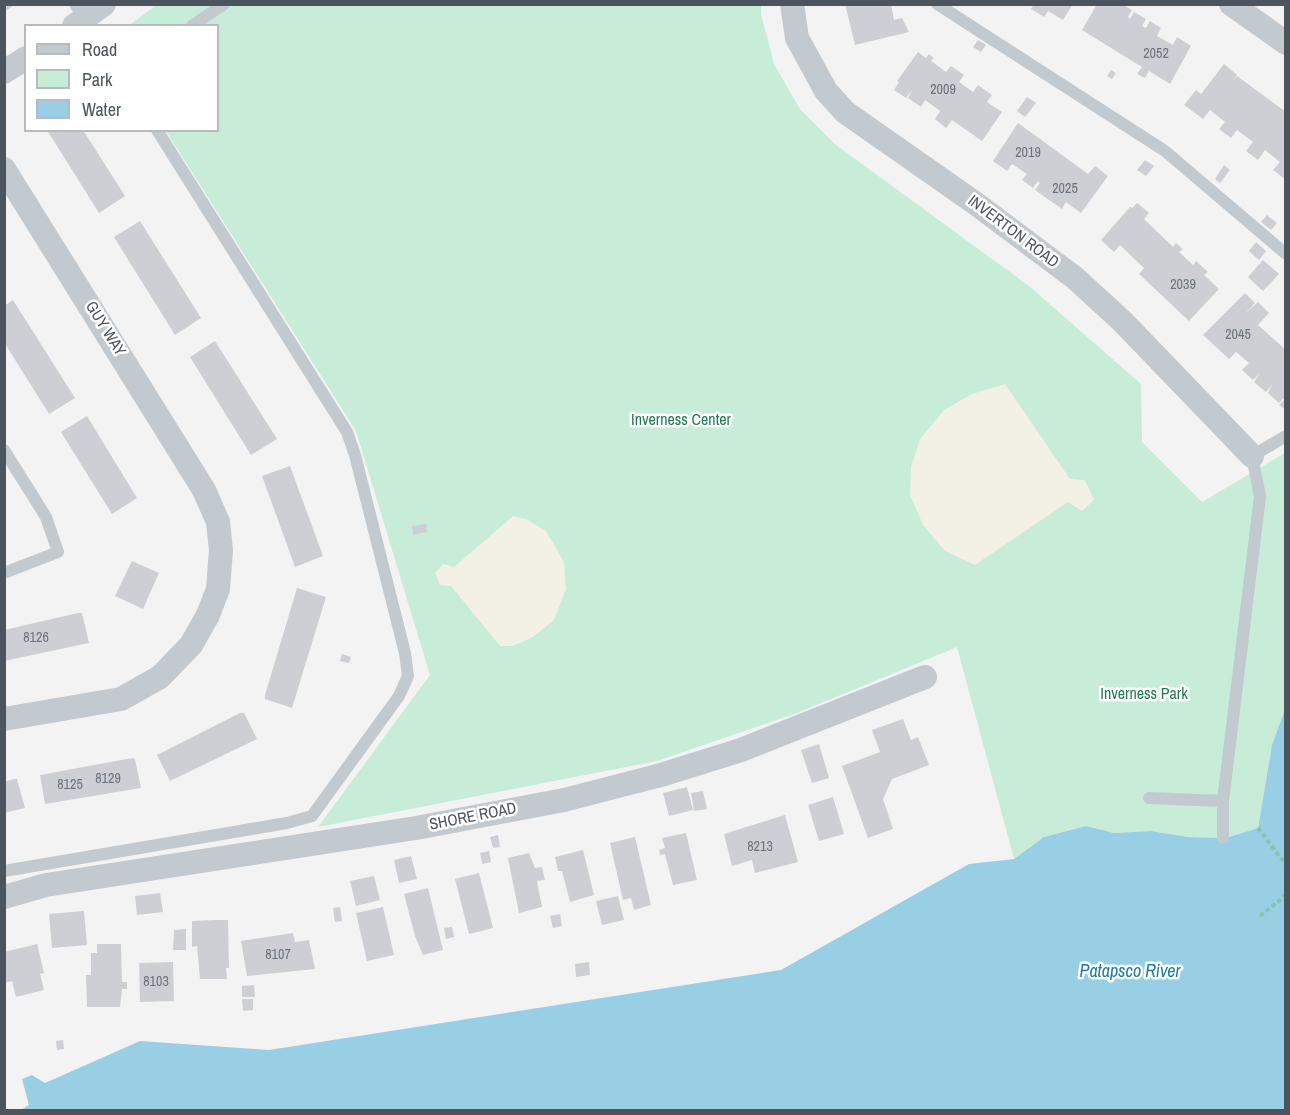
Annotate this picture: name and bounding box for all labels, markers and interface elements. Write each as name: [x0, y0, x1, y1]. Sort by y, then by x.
legend: [24, 24, 219, 132]
text: Road: [82, 37, 117, 62]
house number: 2052: [1143, 46, 1169, 62]
text: Park: [82, 67, 112, 92]
house number: 2009: [930, 82, 956, 98]
text: Water: [82, 97, 121, 122]
house number: 2019: [1015, 145, 1041, 161]
house number: 2025: [1052, 181, 1078, 197]
street label: INVERTON ROAD: [964, 192, 1062, 272]
house number: 2039: [1170, 277, 1196, 293]
street label: GUY WAY: [81, 298, 129, 360]
house number: 2045: [1225, 327, 1251, 343]
park label: Inverness Center: [631, 411, 731, 431]
house number: 8126: [23, 630, 49, 646]
park label: Inverness Park: [1100, 685, 1188, 705]
house number: 8129: [95, 771, 121, 787]
house number: 8125: [57, 777, 83, 793]
street label: SHORE ROAD: [428, 799, 518, 835]
house number: 8213: [747, 839, 773, 855]
house number: 8107: [265, 947, 291, 963]
water label: Patapsco River: [1080, 961, 1180, 983]
house number: 8103: [143, 974, 169, 990]

